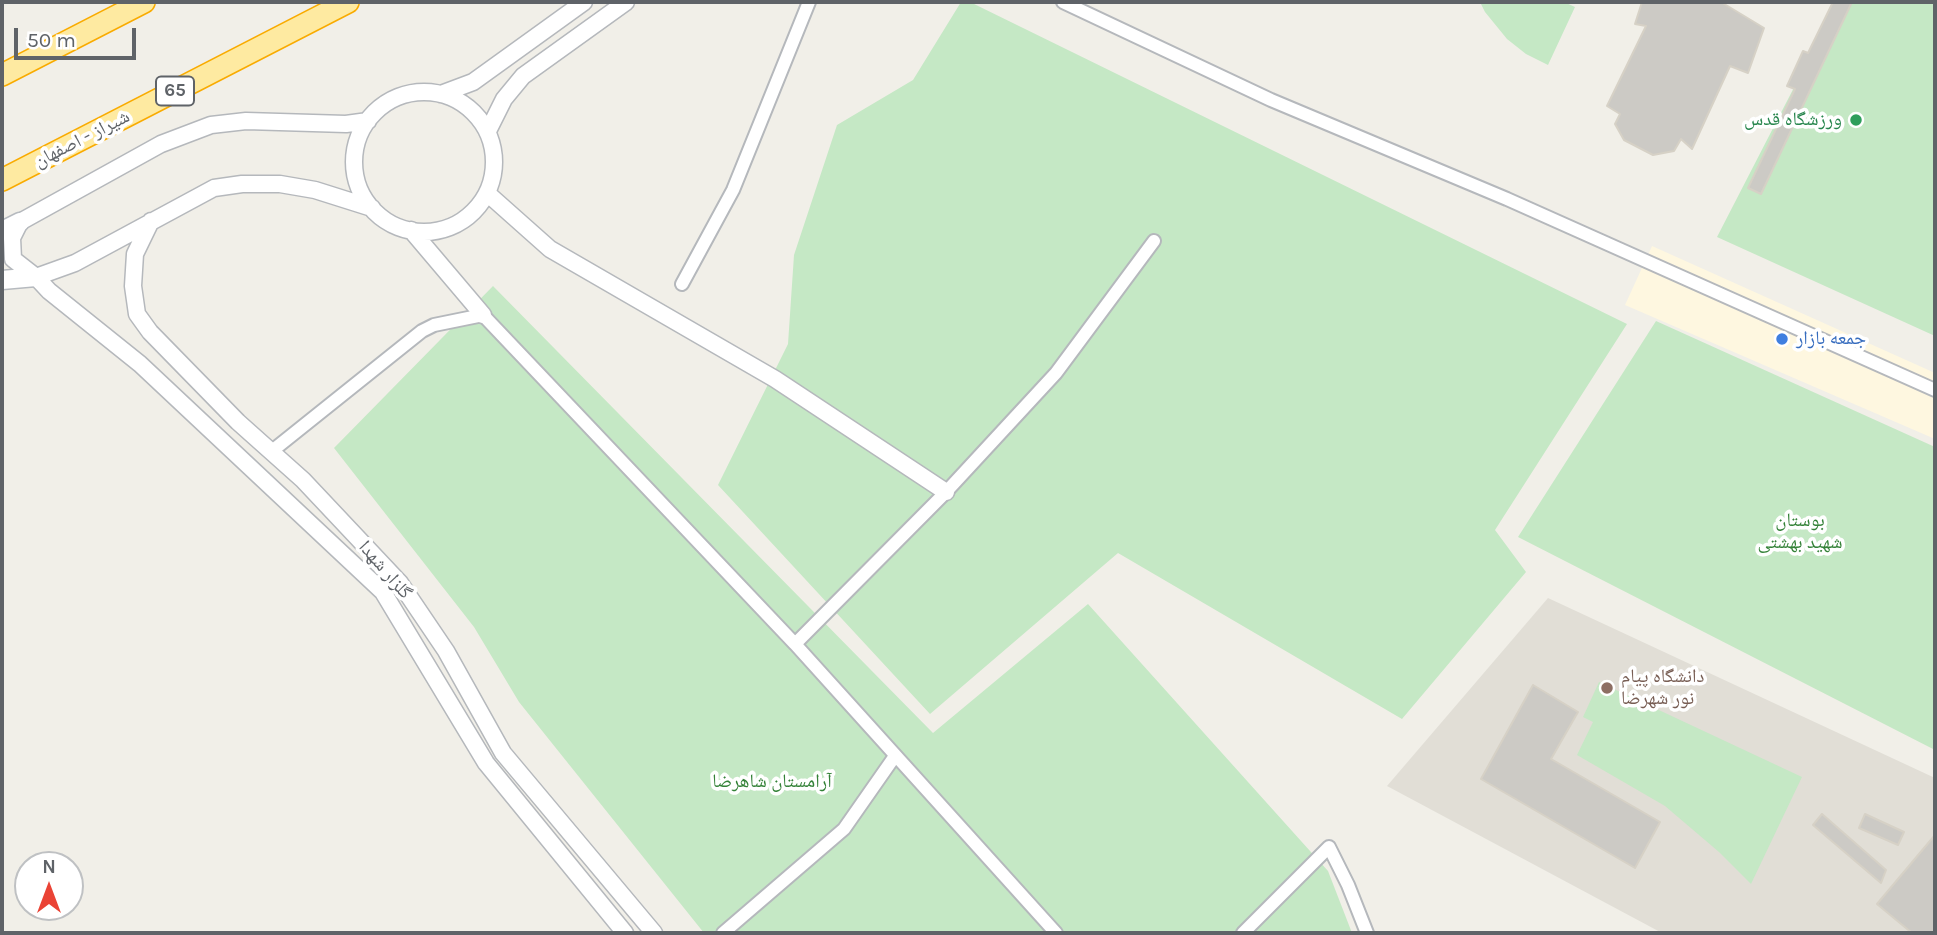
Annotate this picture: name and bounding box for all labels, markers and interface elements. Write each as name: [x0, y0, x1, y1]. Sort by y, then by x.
scale bar: [18, 14, 140, 58]
text: 50 m: [27, 28, 76, 52]
road number: 65: [156, 76, 194, 106]
street label: شیراز - اصفهان: [30, 105, 134, 173]
place label: ورزشگاه قدس: [1744, 109, 1842, 131]
marker: ورزشگاه قدس: [1848, 112, 1864, 128]
place label: جمعه بازار: [1796, 328, 1866, 350]
marker: جمعه بازار: [1774, 331, 1790, 347]
park label: بوستان شهید بهشتی: [1757, 510, 1843, 554]
street label: گلزار شهدا: [353, 536, 417, 604]
place label: دانشگاه پیام نور شهرضا: [1621, 666, 1704, 710]
marker: دانشگاه پیام نور شهرضا: [1599, 680, 1615, 696]
park label: آرامستان شاهرضا: [712, 771, 832, 793]
north arrow: [14, 851, 84, 921]
text: N: [42, 856, 56, 878]

